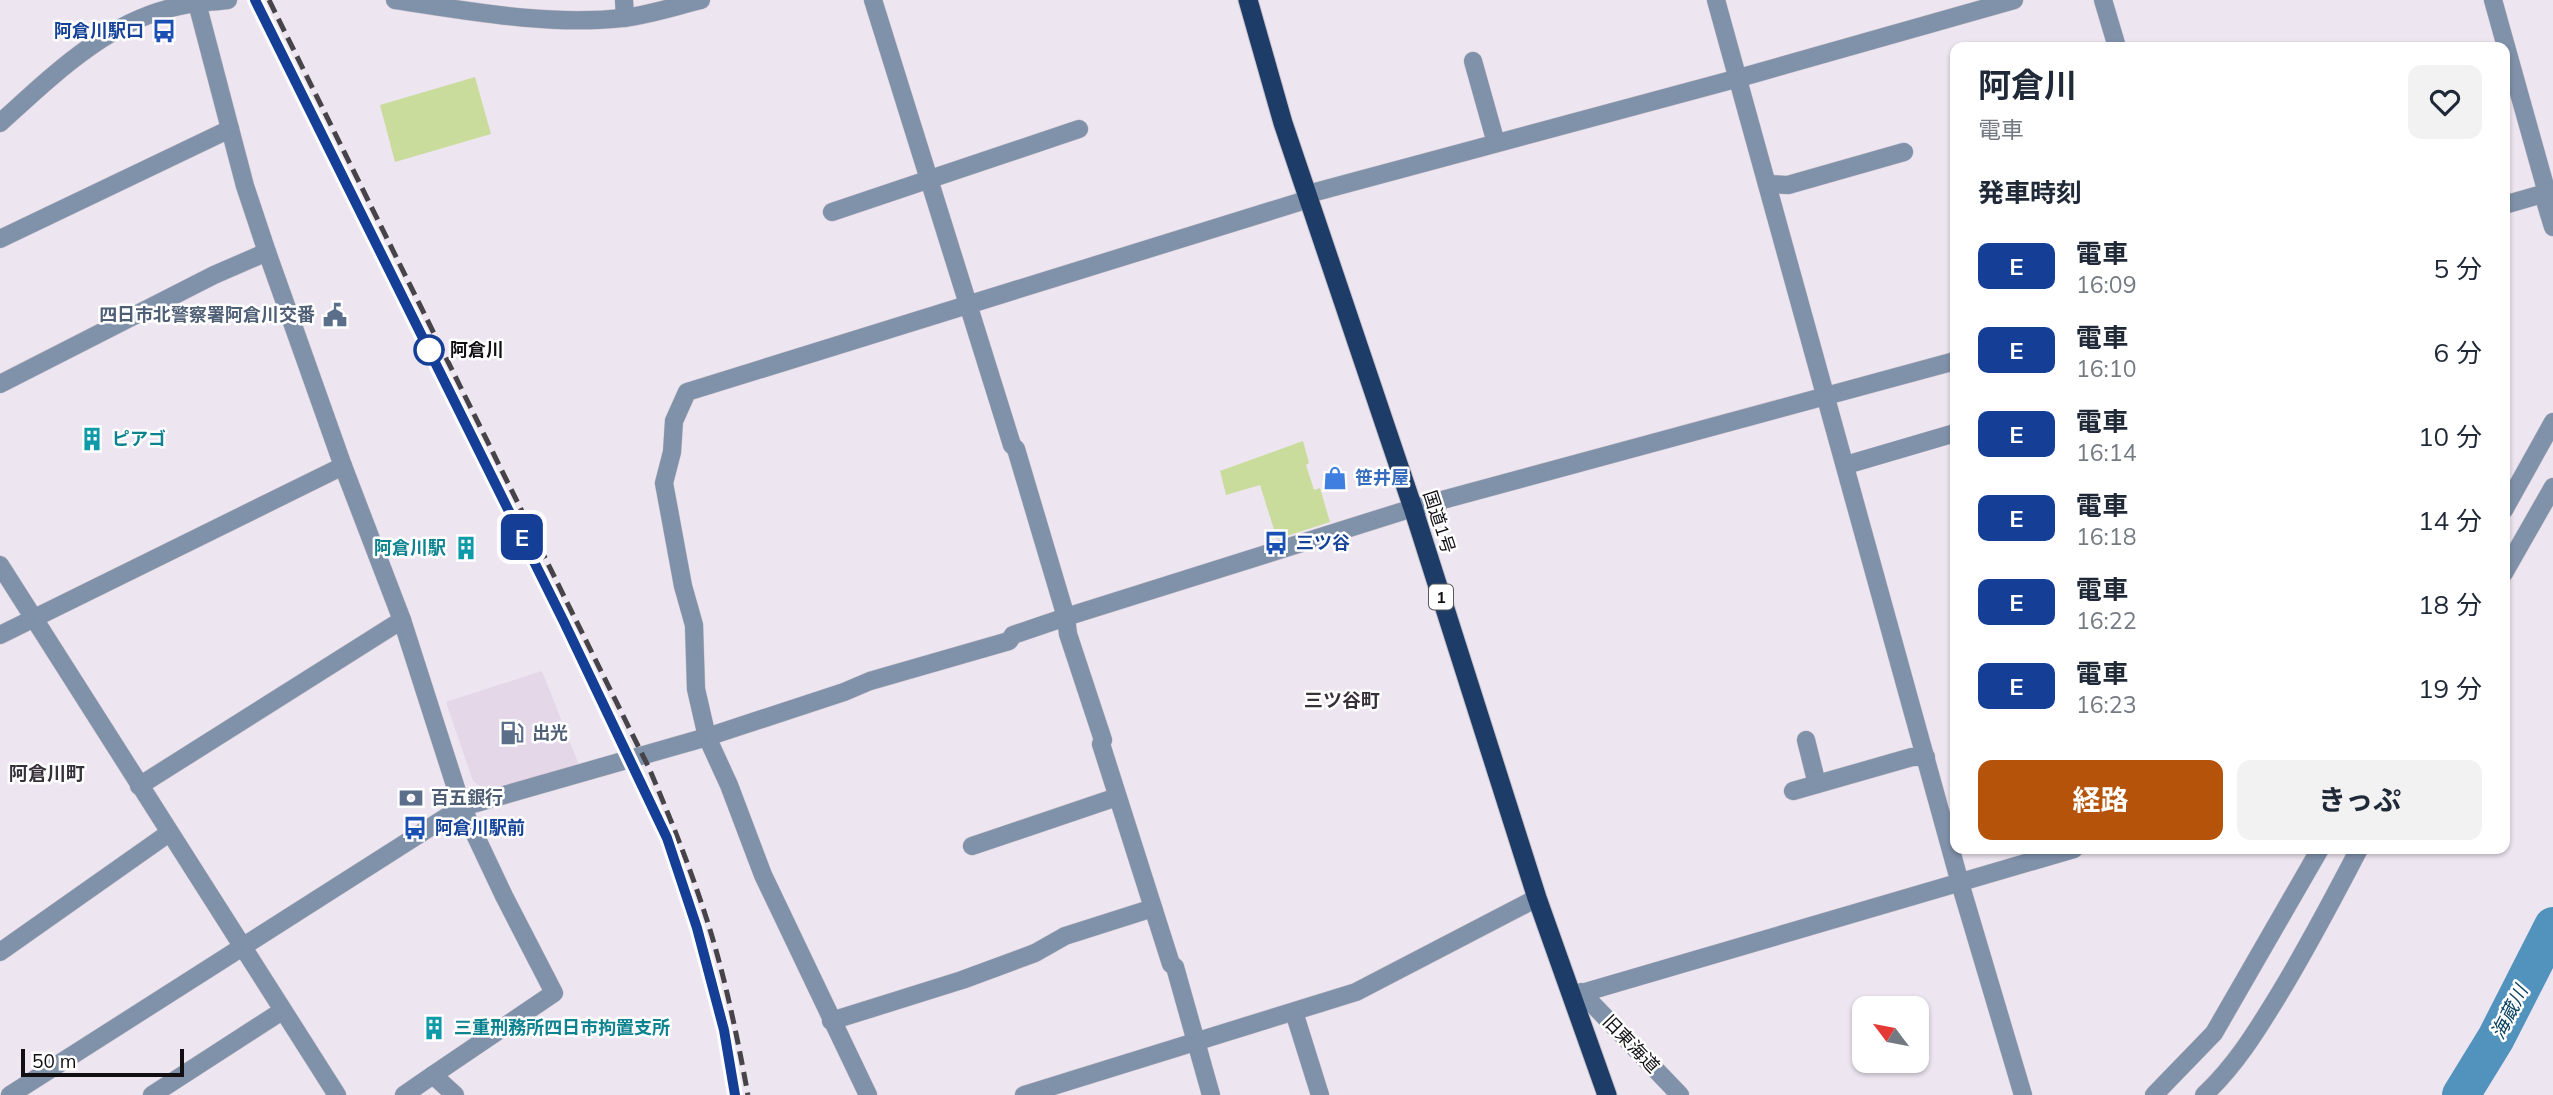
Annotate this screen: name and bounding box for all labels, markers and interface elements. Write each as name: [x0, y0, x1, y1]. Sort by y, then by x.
bus stop icon: 阿倉川駅口: [150, 17, 178, 45]
place label: 阿倉川駅口: [54, 19, 144, 42]
text: 阿倉川: [1978, 64, 2077, 105]
button: heart: [2408, 65, 2482, 139]
text: 電車: [1978, 115, 2024, 144]
text: 発車時刻: [1978, 176, 2082, 209]
text: 電車: [2076, 237, 2128, 270]
text: E: [2009, 251, 2024, 281]
text: 5 分: [2434, 252, 2482, 285]
text: 16:09: [2076, 270, 2136, 299]
public building icon: 四日市北警察署阿倉川交番: [321, 301, 349, 329]
place label: 四日市北警察署阿倉川交番: [99, 303, 315, 326]
text: 電車: [2076, 321, 2128, 354]
marker: 阿倉川: [414, 335, 444, 365]
text: E: [2009, 335, 2024, 365]
text: 6 分: [2434, 336, 2482, 369]
place label: 阿倉川: [450, 338, 504, 361]
text: 16:10: [2076, 354, 2136, 383]
text: 電車: [2076, 405, 2128, 438]
text: E: [2009, 419, 2024, 449]
text: 10 分: [2418, 420, 2482, 453]
building icon: ピアゴ: [78, 425, 106, 453]
place label: ピアゴ: [112, 427, 166, 450]
text: 16:14: [2076, 438, 2136, 467]
shop icon: 笹井屋: [1321, 464, 1349, 492]
place label: 笹井屋: [1355, 466, 1409, 489]
street label: 国道1号: [1419, 487, 1460, 556]
text: 電車: [2076, 489, 2128, 522]
text: E: [2009, 503, 2024, 533]
text: 14 分: [2418, 504, 2482, 537]
line badge: E: [499, 514, 545, 560]
text: E: [515, 522, 529, 552]
text: 16:18: [2076, 522, 2136, 551]
bus stop icon: 三ツ谷: [1262, 529, 1290, 557]
place label: 三ツ谷: [1296, 531, 1350, 554]
building icon: 阿倉川駅: [452, 534, 480, 562]
place label: 阿倉川駅: [374, 536, 446, 559]
text: 電車: [2076, 573, 2128, 606]
road number: 1: [1429, 584, 1453, 610]
text: E: [2009, 587, 2024, 617]
text: 18 分: [2418, 588, 2482, 621]
text: 16:22: [2076, 606, 2136, 635]
text: 電車: [2076, 657, 2128, 690]
text: E: [2009, 671, 2024, 701]
text: 19 分: [2418, 672, 2482, 705]
district label: 三ツ谷町: [1304, 688, 1380, 712]
text: 16:23: [2076, 690, 2136, 719]
fuel station icon: 出光: [498, 719, 526, 747]
place label: 出光: [532, 721, 568, 744]
button: 経路: [1978, 760, 2223, 840]
button: きっぷ: [2237, 760, 2482, 840]
district label: 阿倉川町: [9, 761, 85, 785]
bank icon: 百五銀行: [397, 784, 425, 812]
place label: 百五銀行: [431, 786, 503, 809]
bus stop icon: 阿倉川駅前: [401, 814, 429, 842]
place label: 阿倉川駅前: [435, 816, 525, 839]
water label: 海蔵川: [2485, 979, 2534, 1043]
north arrow: [1852, 996, 1928, 1073]
map controls: [1852, 996, 1929, 1073]
street label: 旧東海道: [1598, 1010, 1665, 1078]
building icon: 三重刑務所四日市拘置支所: [420, 1014, 448, 1042]
place label: 三重刑務所四日市拘置支所: [454, 1016, 670, 1039]
scale bar: [21, 1046, 184, 1078]
text: 50 m: [32, 1049, 76, 1073]

